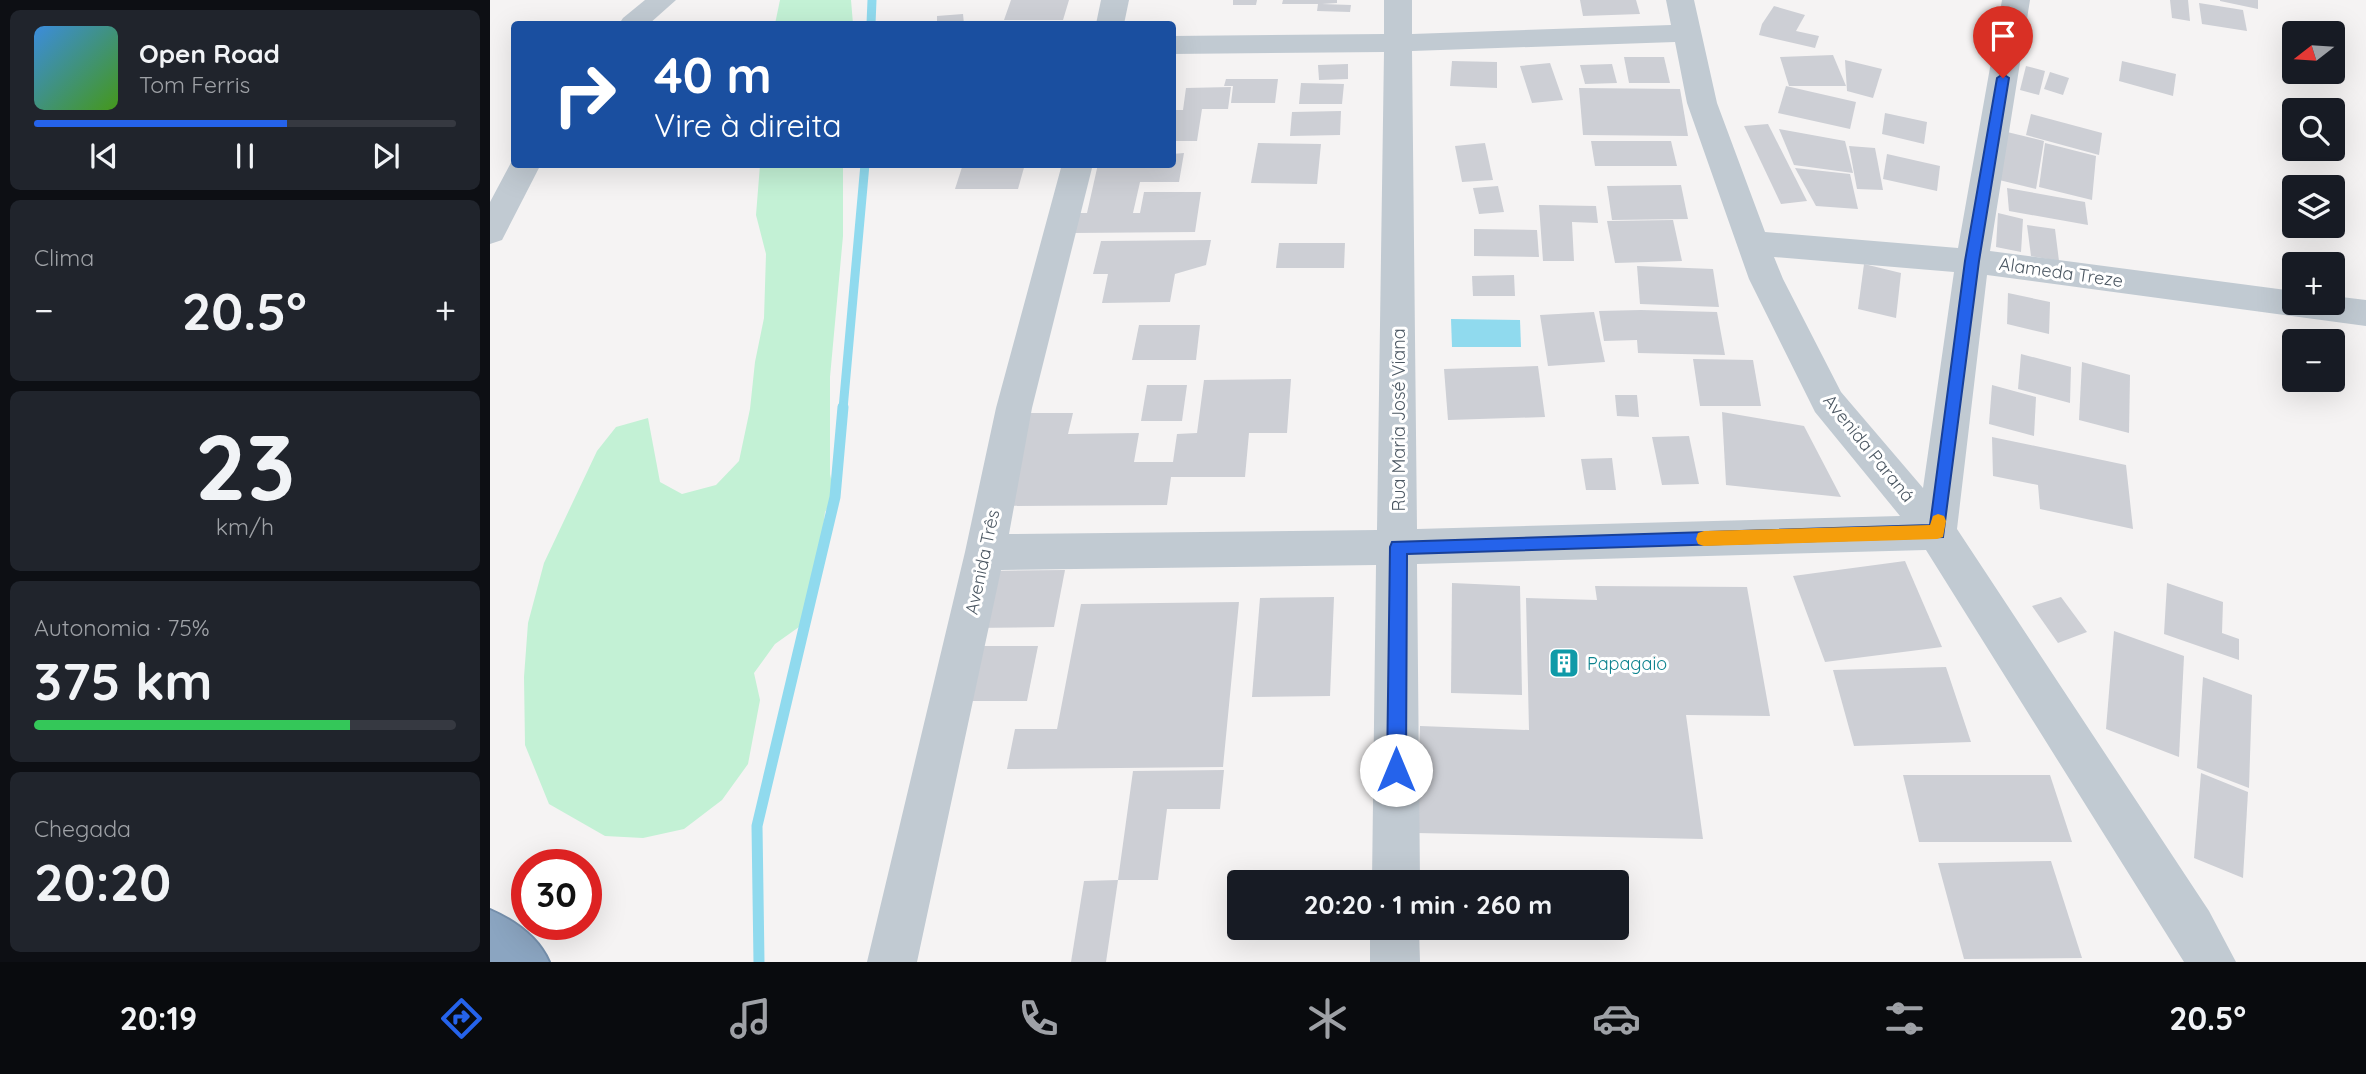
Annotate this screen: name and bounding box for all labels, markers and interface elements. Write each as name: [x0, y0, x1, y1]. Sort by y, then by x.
pin: [1973, 6, 2033, 78]
icon: arrive: [1984, 17, 2022, 55]
north arrow: [2282, 21, 2345, 84]
map controls: [2282, 21, 2345, 392]
text: Open Road: [139, 37, 280, 70]
text: 40 m: [654, 44, 772, 105]
icon: right: [539, 49, 630, 140]
text: Tom Ferris: [139, 70, 250, 99]
button: search: [2282, 98, 2345, 161]
text: Vire à direita: [654, 105, 842, 145]
icon: previous: [85, 137, 123, 175]
icon: pause: [226, 137, 264, 175]
icon: next: [367, 137, 405, 175]
button: layers: [2282, 175, 2345, 238]
text: Clima: [34, 243, 94, 272]
street label: Alameda Treze: [1997, 252, 2125, 292]
button: +: [2282, 252, 2345, 315]
text: 20.5°: [182, 278, 307, 343]
text: −: [34, 286, 54, 334]
text: +: [435, 286, 456, 334]
street label: Rua Maria José Viana: [1387, 328, 1410, 512]
button: −: [2282, 329, 2345, 392]
street label: Avenida Paraná: [1818, 389, 1920, 507]
text: 23: [195, 409, 295, 523]
street label: Avenida Três: [960, 507, 1004, 617]
text: km/h: [216, 512, 274, 541]
text: Autonomia · 75%: [34, 613, 210, 642]
building icon: Papagaio: [1547, 646, 1581, 680]
text: 375 km: [34, 648, 213, 713]
place label: Papagaio: [1587, 652, 1667, 675]
position arrow: [1359, 733, 1433, 807]
text: Chegada: [34, 814, 131, 843]
text: 20:20: [34, 849, 171, 914]
speed limit sign: 30: [511, 849, 602, 940]
text: 20:20 · 1 min · 260 m: [1304, 888, 1552, 921]
icon: directions: [437, 994, 486, 1043]
icon: music: [726, 994, 775, 1043]
icon: phone: [1014, 994, 1063, 1043]
icon: climate: [1303, 994, 1352, 1043]
icon: car: [1592, 994, 1641, 1043]
icon: filters: [1880, 994, 1929, 1043]
text: 20:19: [120, 998, 197, 1038]
text: 20.5°: [2169, 998, 2246, 1038]

